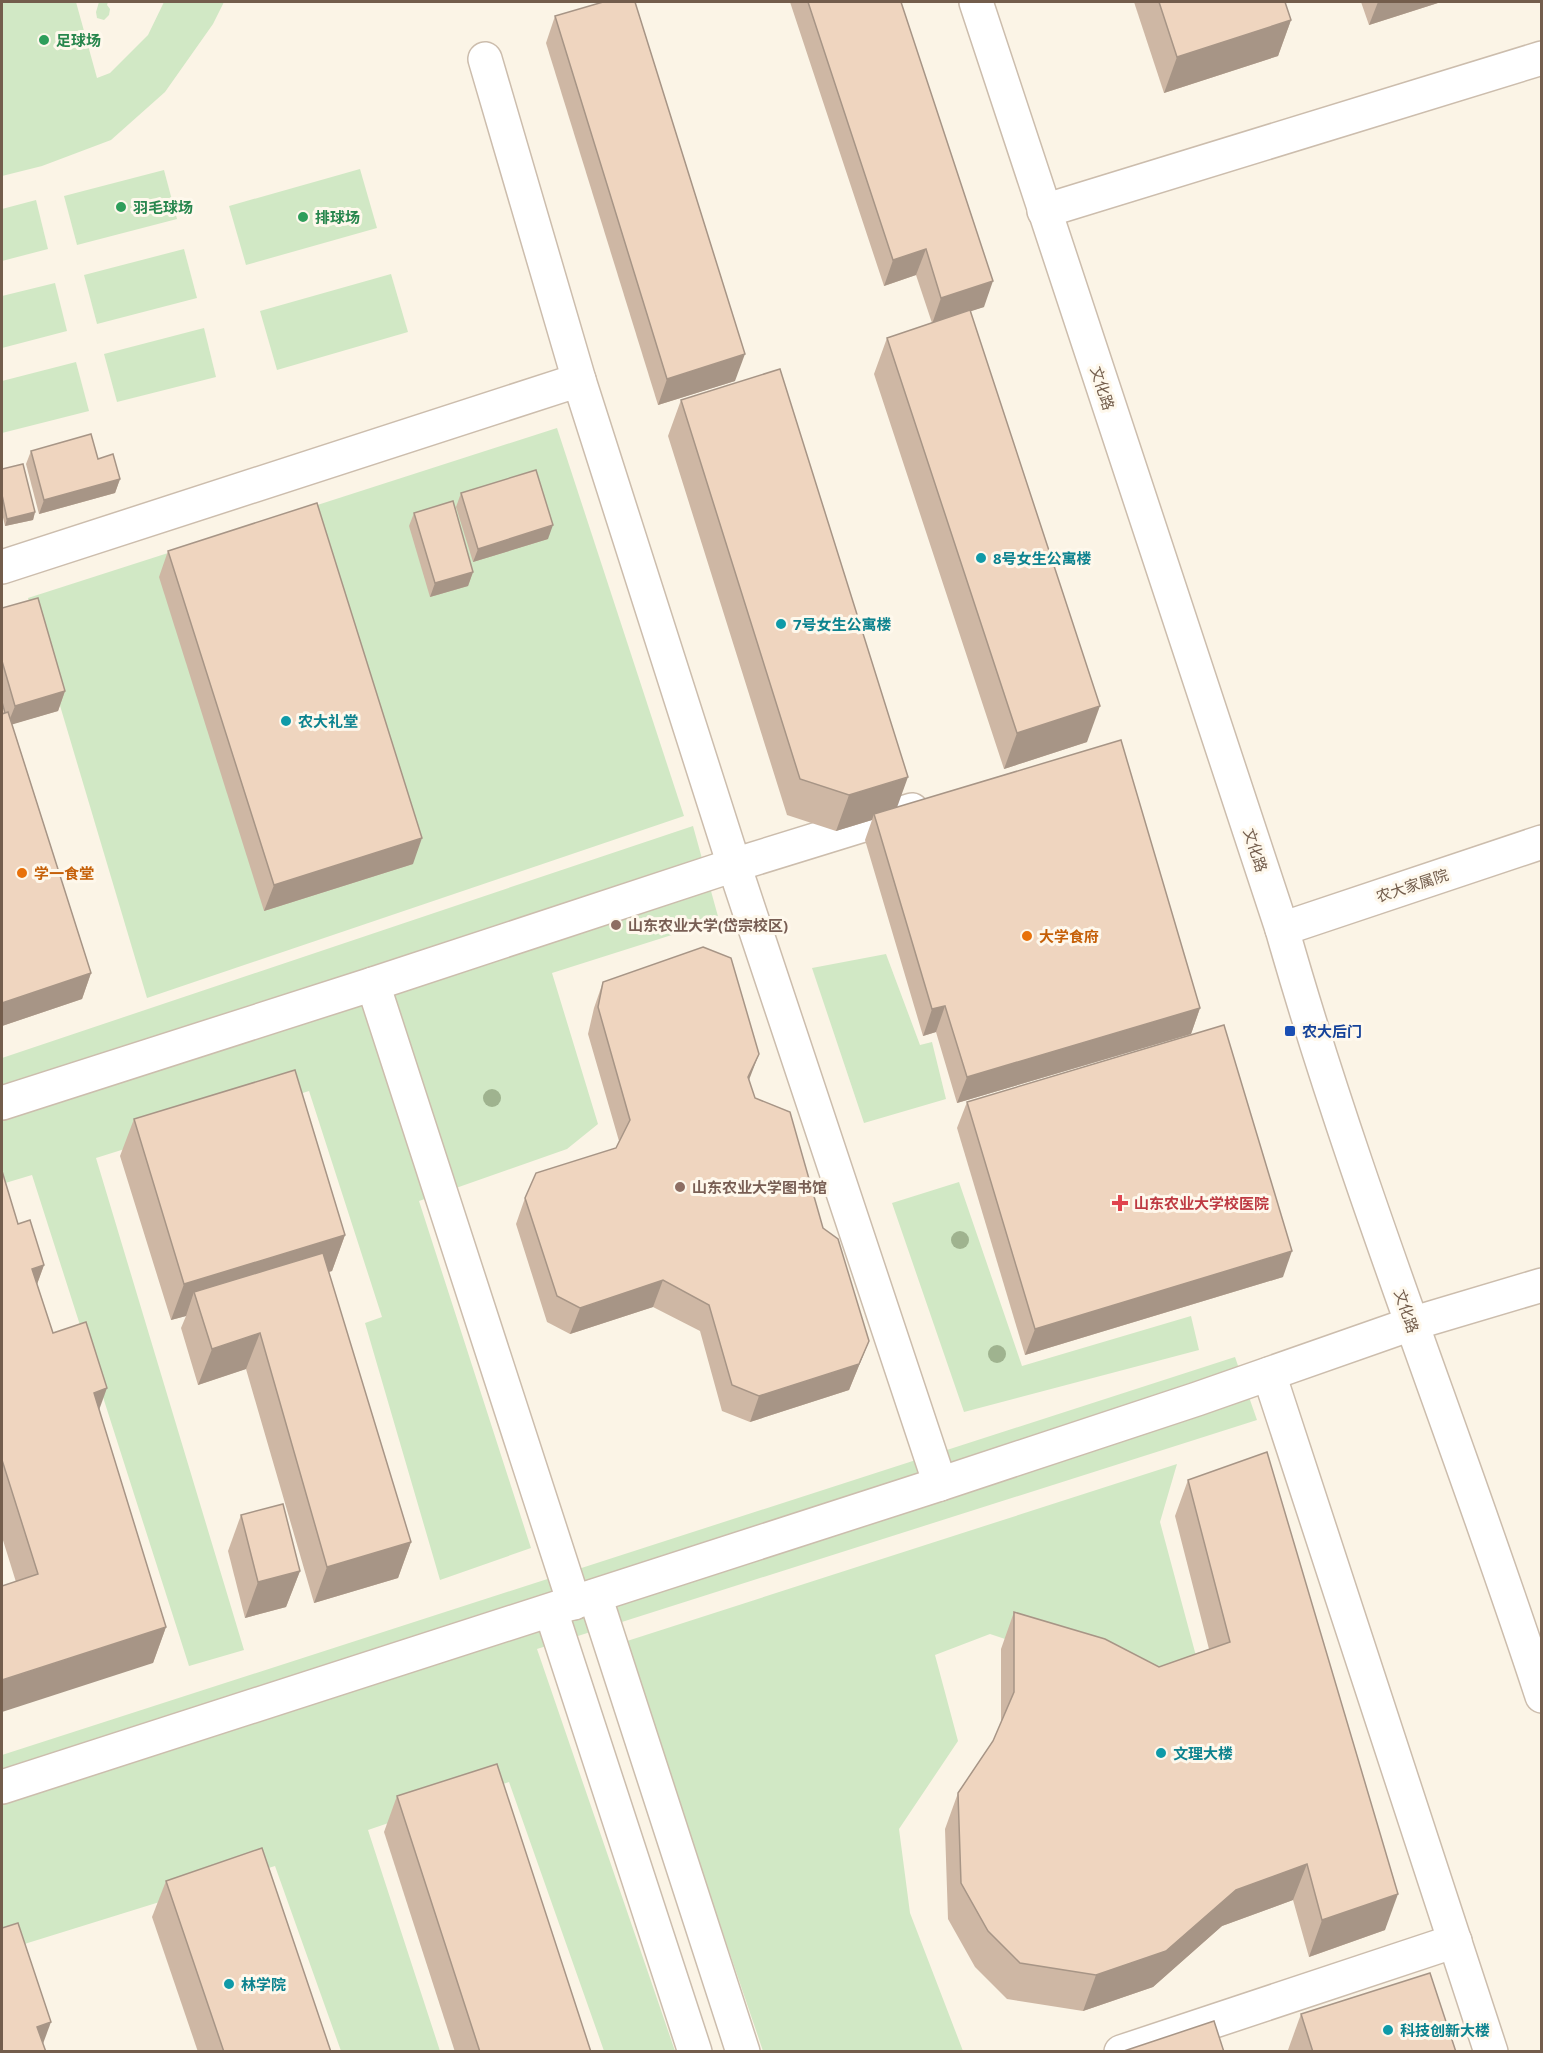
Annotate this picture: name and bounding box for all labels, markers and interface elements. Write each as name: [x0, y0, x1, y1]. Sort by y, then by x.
place label: 足球场: [56, 30, 101, 50]
marker: 足球场: [37, 33, 51, 47]
place label: 羽毛球场: [133, 197, 193, 217]
marker: 羽毛球场: [114, 200, 128, 214]
place label: 排球场: [315, 207, 360, 227]
marker: 排球场: [296, 210, 310, 224]
street label: 文化路: [1087, 364, 1119, 412]
place label: 8号女生公寓楼: [993, 548, 1092, 568]
marker: 8号女生公寓楼: [974, 551, 988, 565]
place label: 7号女生公寓楼: [793, 614, 892, 634]
marker: 7号女生公寓楼: [774, 617, 788, 631]
place label: 农大礼堂: [298, 711, 358, 731]
marker: 农大礼堂: [279, 714, 293, 728]
street label: 文化路: [1240, 826, 1272, 874]
place label: 学一食堂: [34, 863, 94, 883]
street label: 农大家属院: [1373, 864, 1451, 906]
marker: 学一食堂: [15, 866, 29, 880]
place label: 山东农业大学(岱宗校区): [628, 915, 788, 935]
marker: 山东农业大学(岱宗校区): [609, 918, 623, 932]
place label: 大学食府: [1039, 926, 1099, 946]
marker: 大学食府: [1020, 929, 1034, 943]
place label: 农大后门: [1302, 1021, 1362, 1041]
marker: 农大后门: [1283, 1024, 1297, 1038]
place label: 山东农业大学图书馆: [692, 1177, 827, 1197]
marker: 山东农业大学图书馆: [673, 1180, 687, 1194]
place label: 山东农业大学校医院: [1134, 1193, 1269, 1213]
marker: 山东农业大学校医院: [1111, 1194, 1129, 1212]
street label: 文化路: [1390, 1286, 1424, 1336]
place label: 文理大楼: [1173, 1743, 1233, 1763]
marker: 文理大楼: [1154, 1746, 1168, 1760]
place label: 林学院: [241, 1974, 286, 1994]
marker: 林学院: [222, 1977, 236, 1991]
place label: 科技创新大楼: [1400, 2020, 1490, 2040]
marker: 科技创新大楼: [1381, 2023, 1395, 2037]

